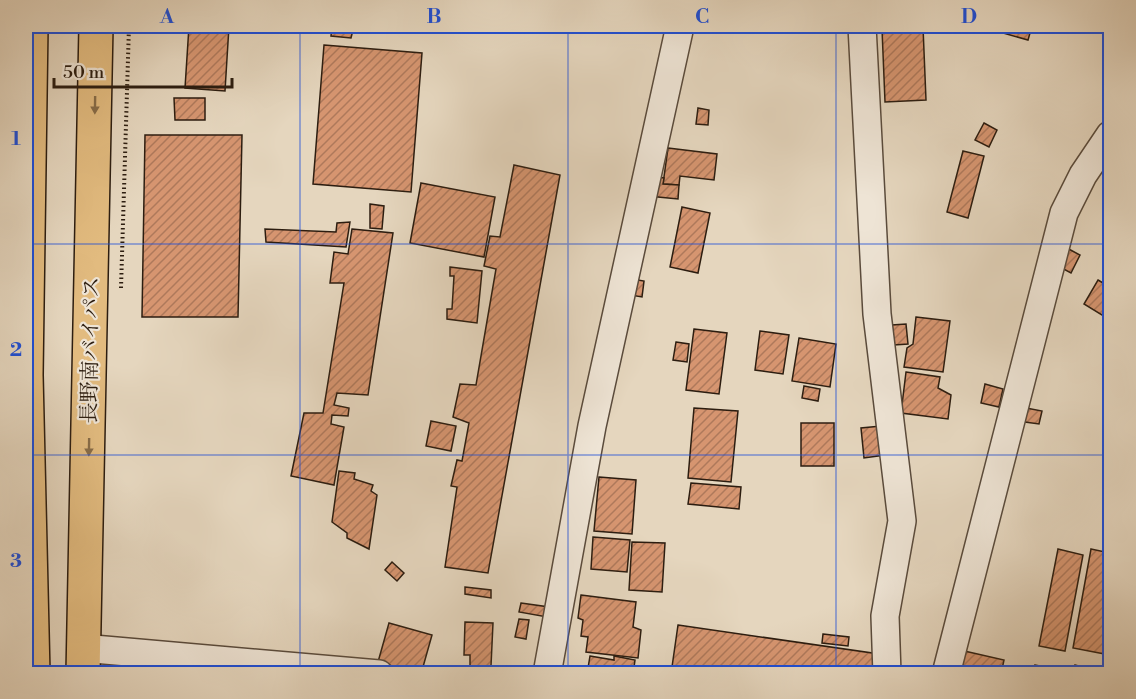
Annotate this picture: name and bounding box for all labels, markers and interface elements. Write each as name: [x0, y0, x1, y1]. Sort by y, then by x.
text: A: [159, 5, 175, 30]
text: B: [426, 5, 442, 30]
text: C: [695, 5, 709, 30]
text: D: [961, 5, 977, 30]
scale bar: [54, 51, 232, 89]
text: 50 m: [63, 61, 105, 84]
one-way arrow: [90, 95, 99, 114]
text: 1: [11, 127, 21, 152]
street label: 長野南バイパス: [77, 277, 105, 424]
text: 2: [10, 338, 22, 363]
one-way arrow: [84, 437, 94, 456]
text: 3: [10, 549, 22, 574]

